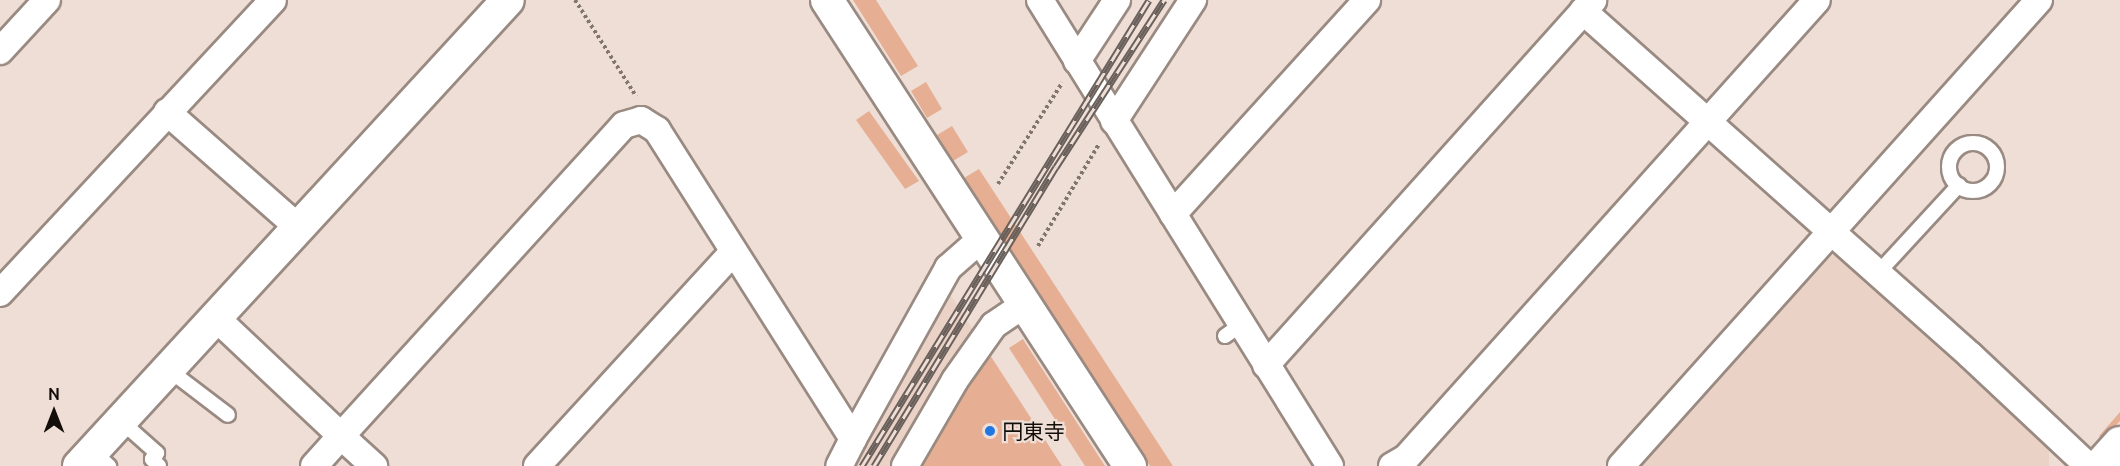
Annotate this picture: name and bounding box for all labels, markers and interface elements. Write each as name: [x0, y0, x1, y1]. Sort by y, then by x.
north arrow: [24, 382, 84, 442]
text: N: [48, 385, 60, 403]
place label: 円東寺: [1002, 418, 1065, 444]
marker: 円東寺: [983, 424, 997, 438]

